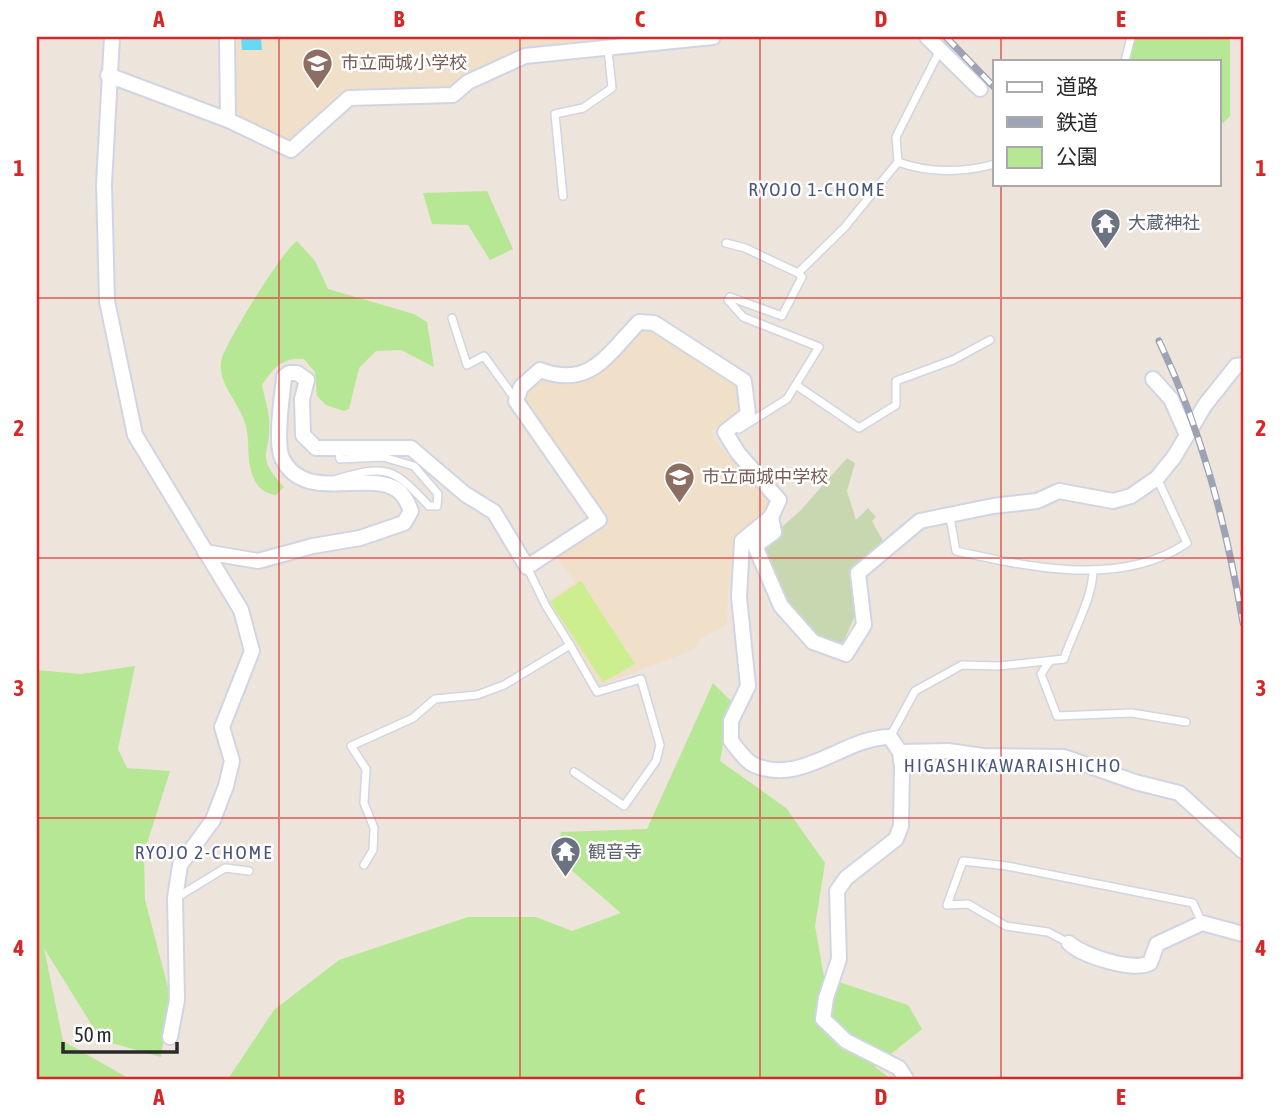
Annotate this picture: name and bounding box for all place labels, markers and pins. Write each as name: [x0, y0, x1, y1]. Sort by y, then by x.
school or university icon: 市立両城小学校: [301, 46, 335, 90]
place label: 市立両城小学校: [341, 52, 467, 73]
temple icon: 大蔵神社: [1088, 206, 1122, 250]
place label: 大蔵神社: [1128, 212, 1200, 233]
school or university icon: 市立両城中学校: [662, 460, 696, 504]
place label: 市立両城中学校: [702, 466, 828, 487]
temple icon: 観音寺: [548, 835, 582, 879]
place label: 観音寺: [588, 841, 642, 862]

